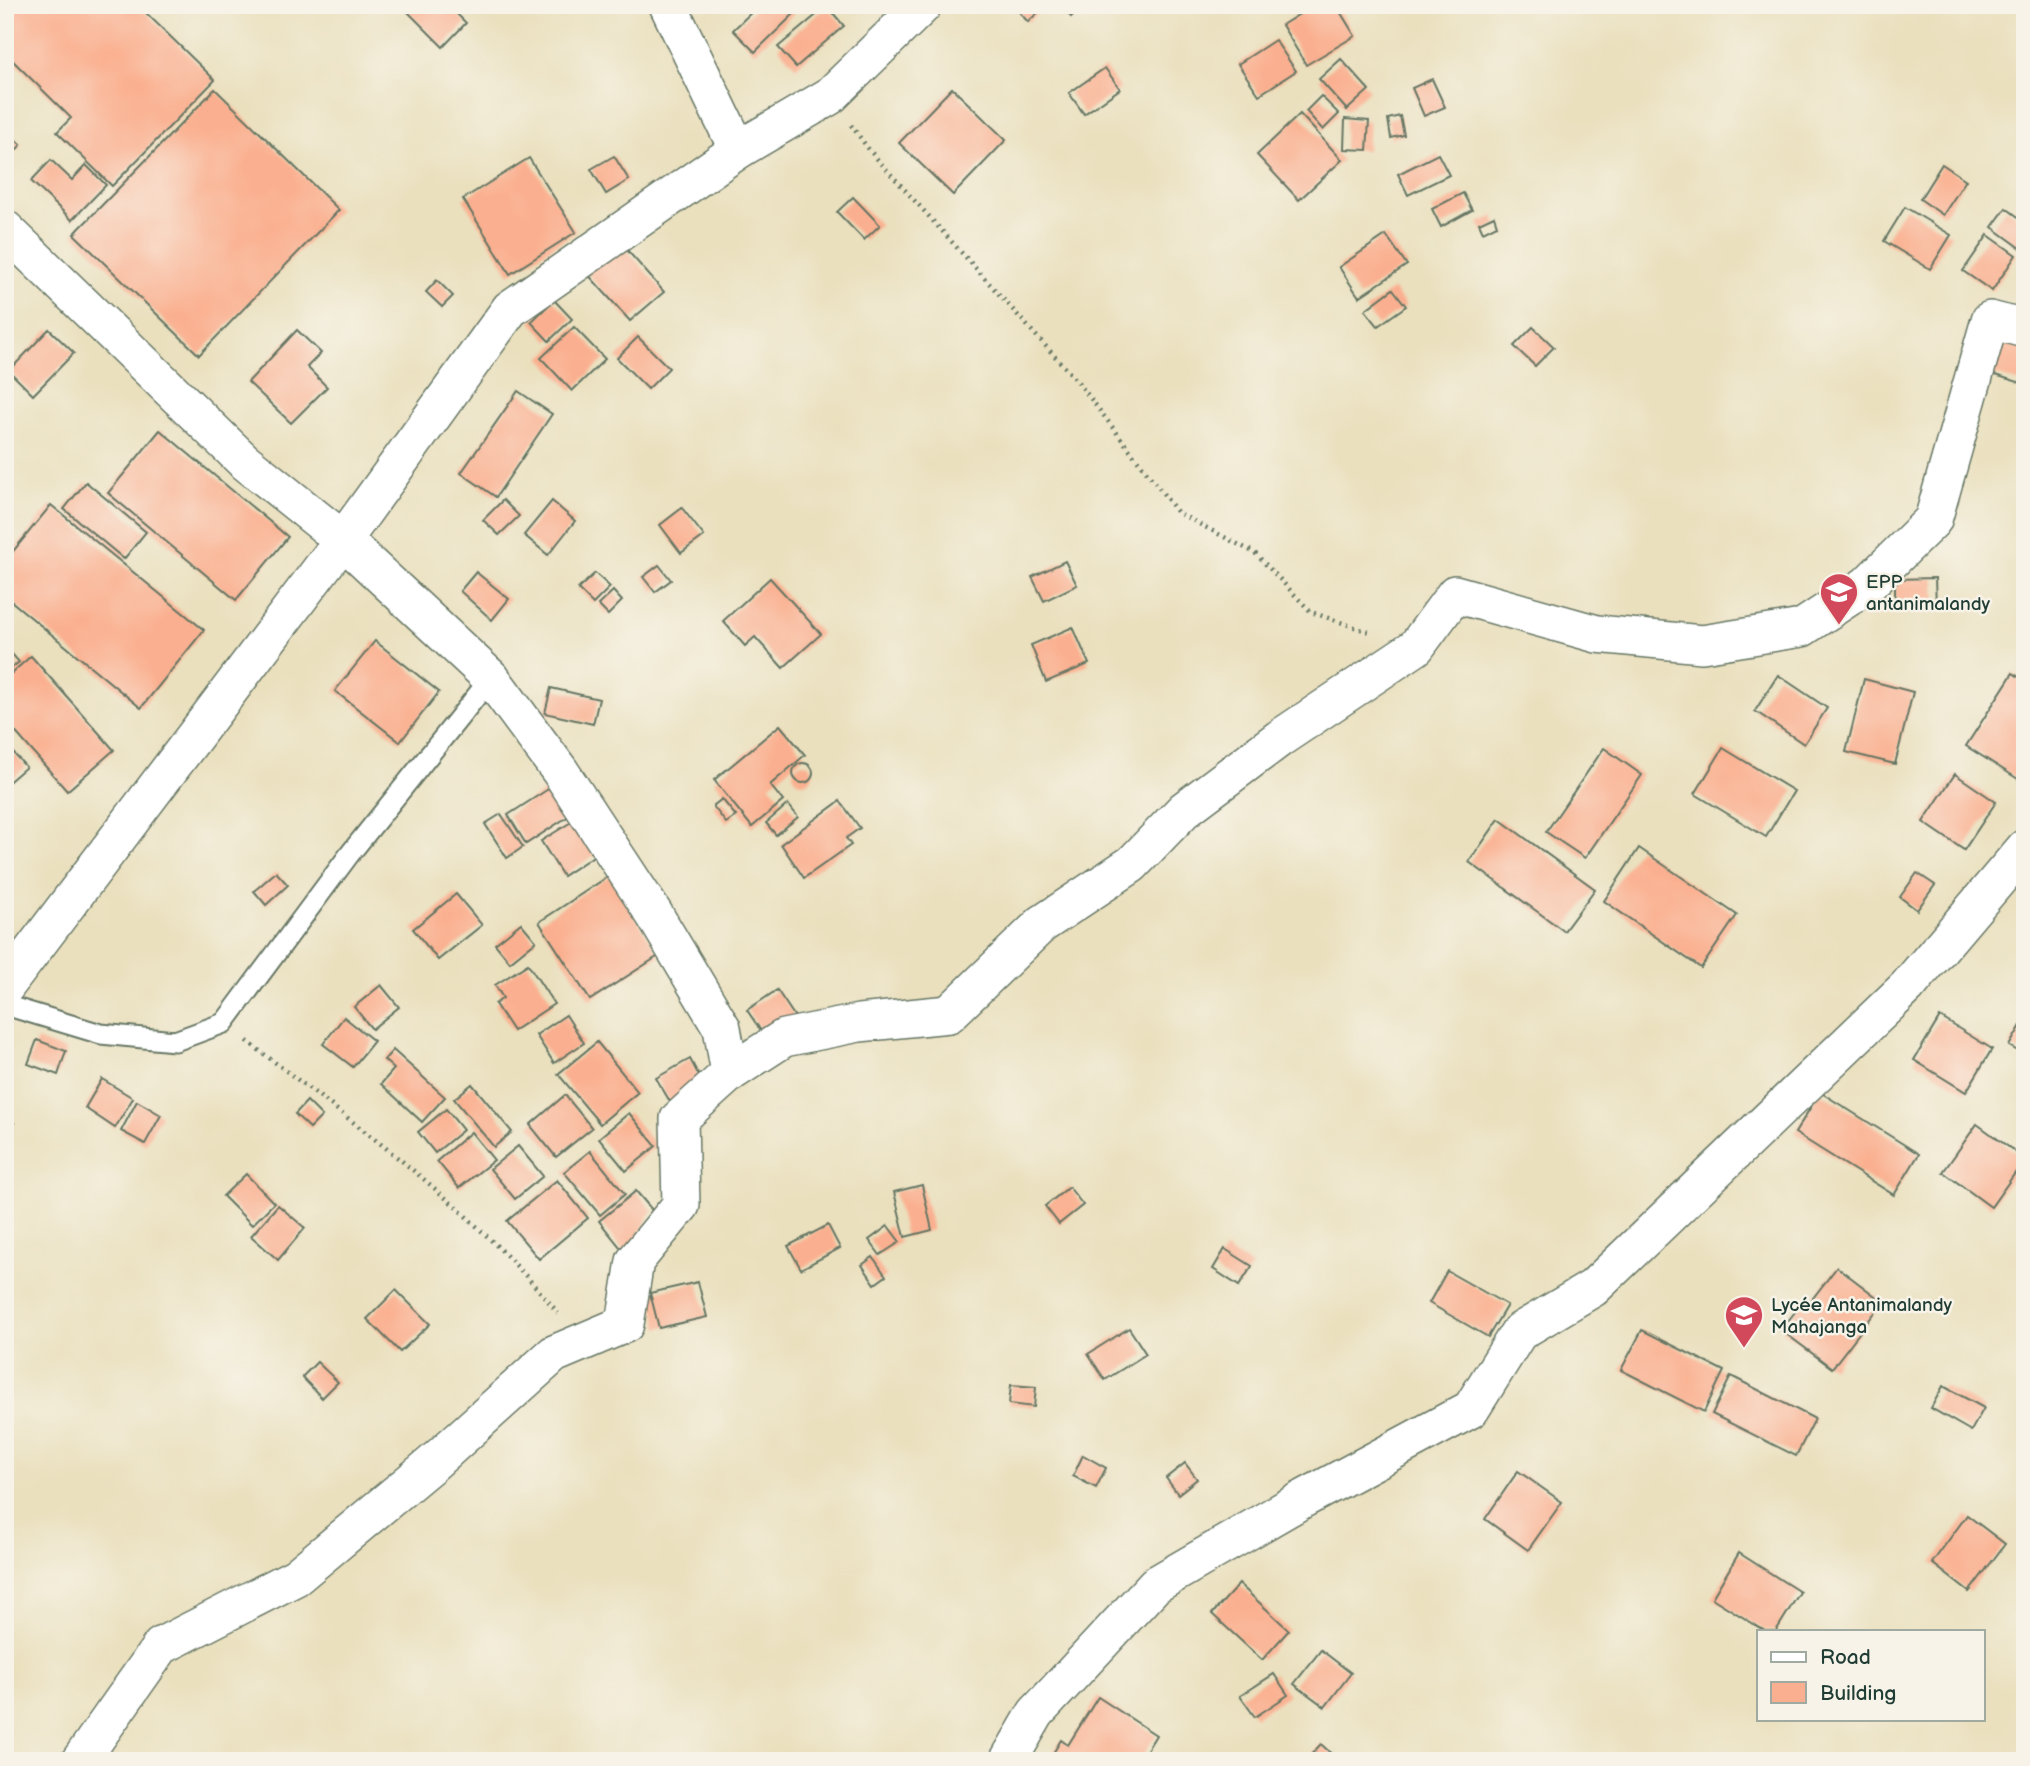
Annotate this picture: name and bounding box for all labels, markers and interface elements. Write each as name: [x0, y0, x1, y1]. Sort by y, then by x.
school or university icon: EPP antanimalandy: [1818, 571, 1860, 626]
place label: EPP antanimalandy: [1866, 571, 1991, 616]
school or university icon: Lycée Antanimalandy Mahajanga: [1723, 1294, 1765, 1349]
place label: Lycée Antanimalandy Mahajanga: [1771, 1294, 1953, 1339]
legend: [1757, 1630, 1984, 1720]
text: Road: [1820, 1645, 1871, 1670]
text: Building: [1820, 1681, 1896, 1706]

